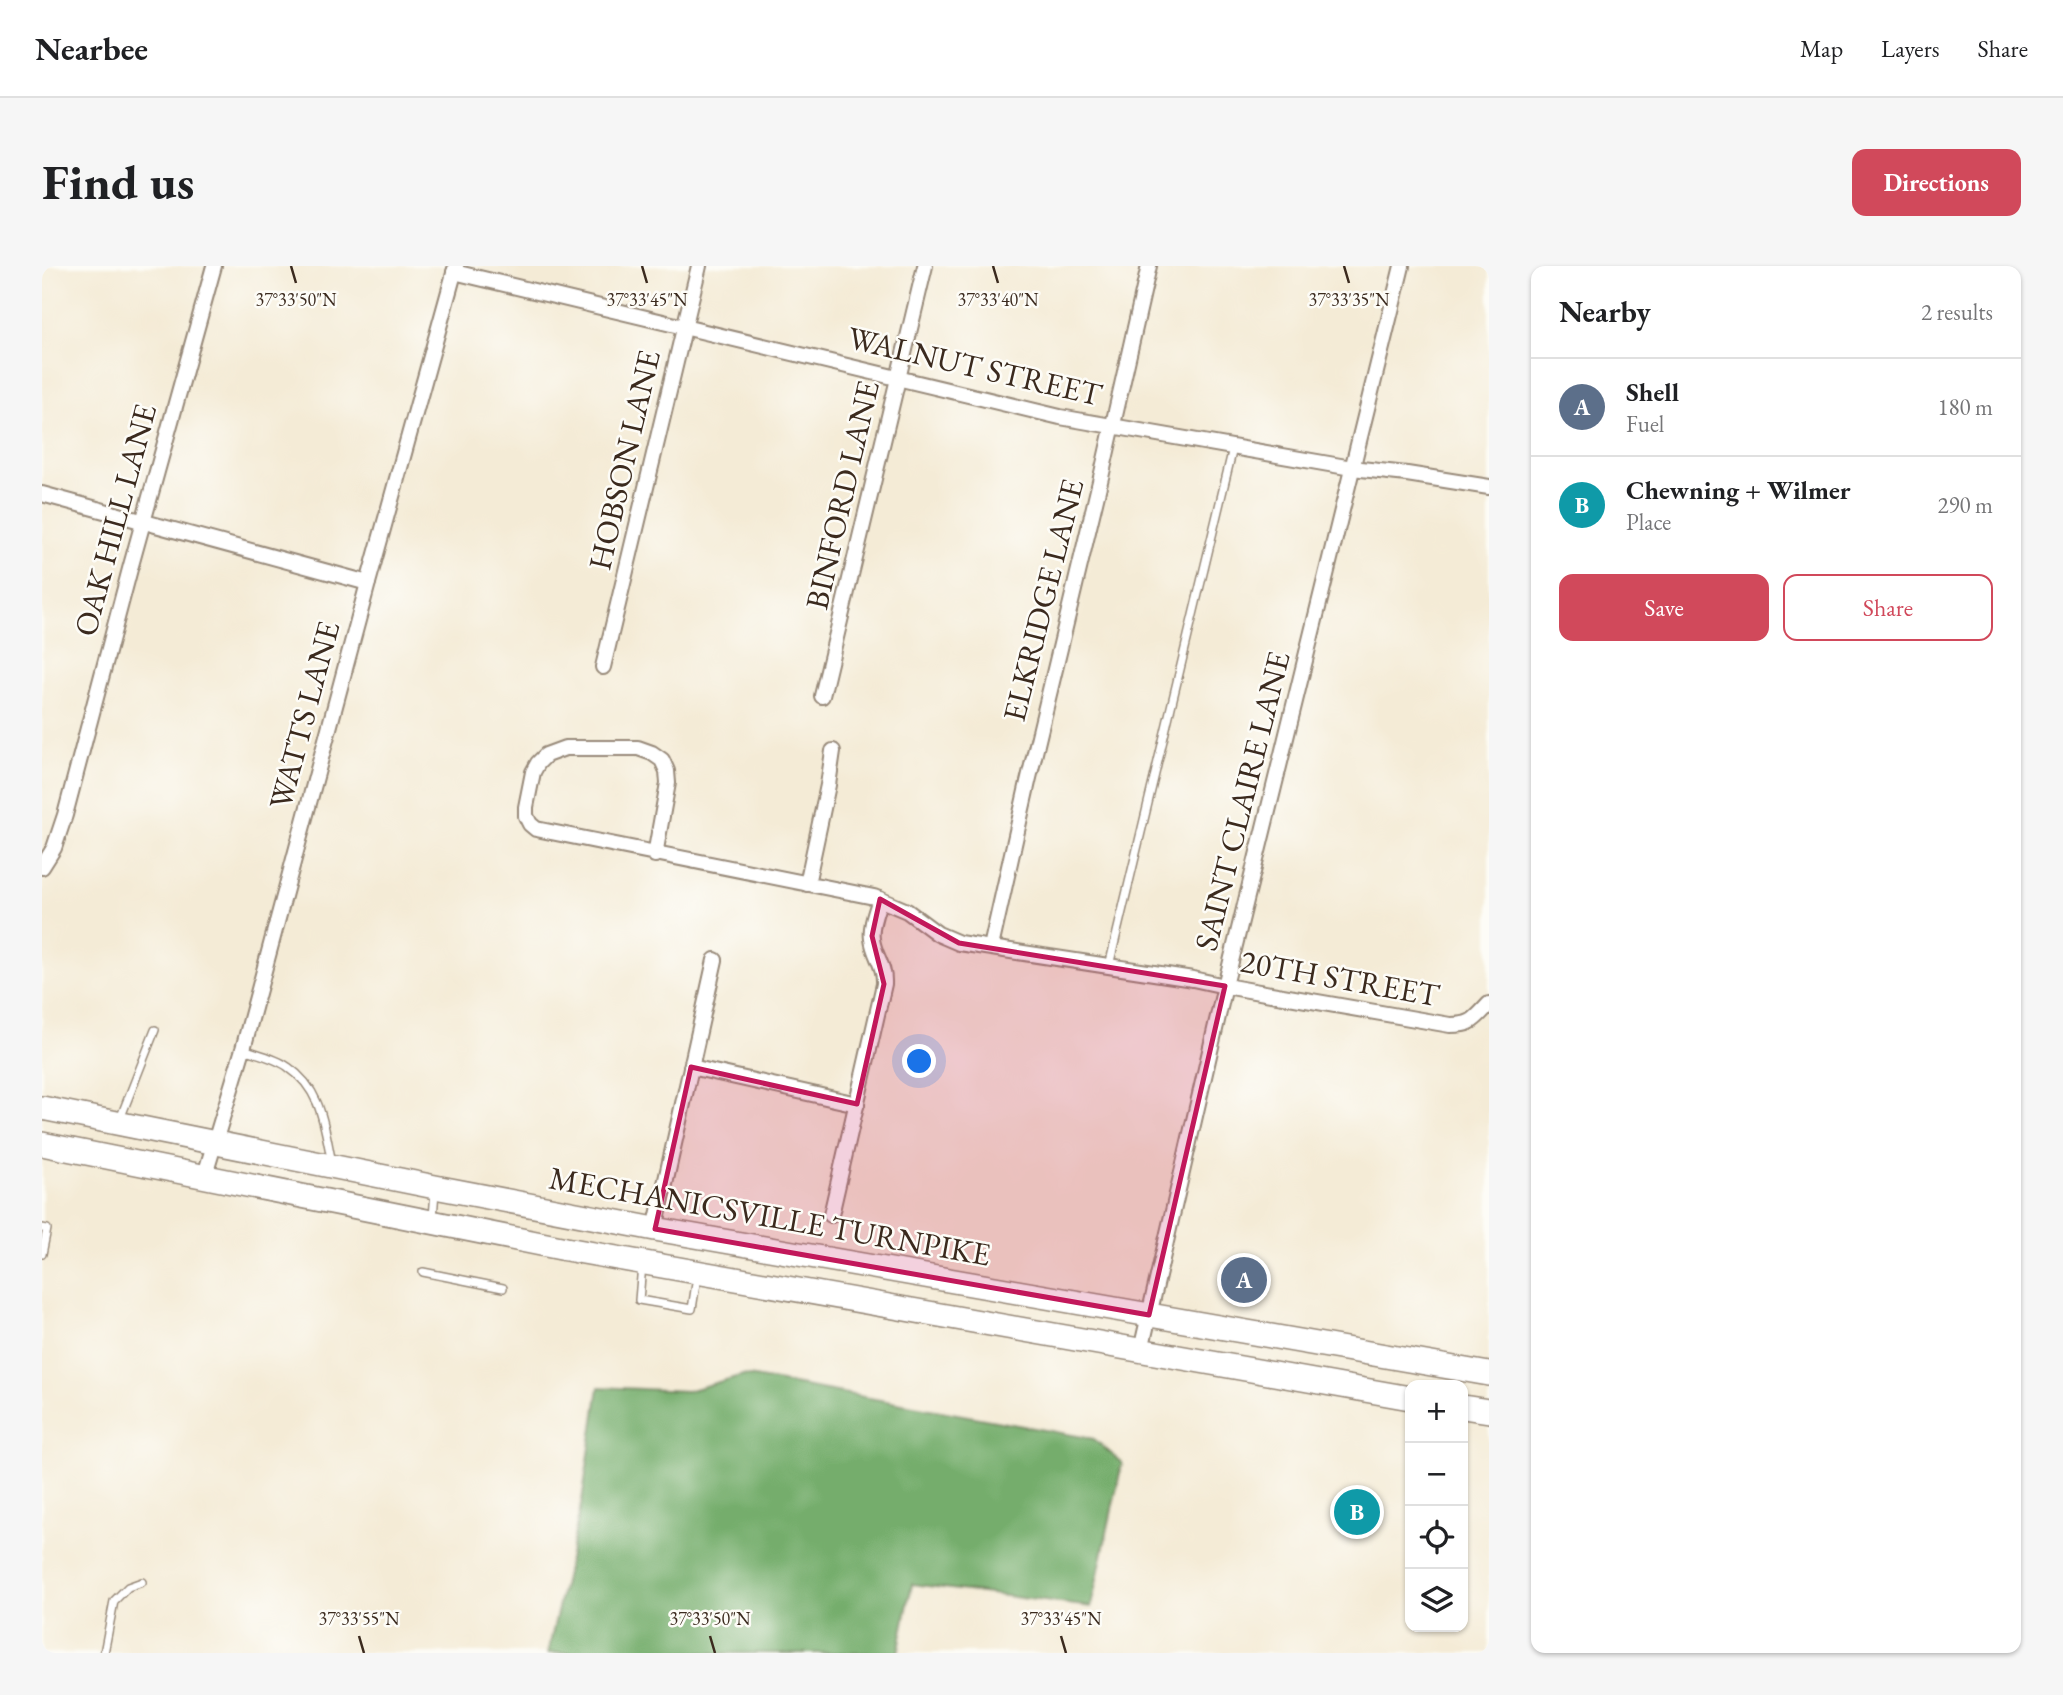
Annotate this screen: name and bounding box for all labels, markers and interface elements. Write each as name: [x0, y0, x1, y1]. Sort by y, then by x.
text: Nearbee: [35, 27, 148, 70]
text: Map: [1800, 33, 1843, 64]
text: Layers: [1881, 33, 1940, 64]
text: Share: [1978, 33, 2028, 64]
button: Directions: [1852, 149, 2021, 216]
text: Find us: [42, 150, 194, 214]
text: 37°33'50"N: [256, 288, 337, 311]
text: 37°33'45"N: [607, 288, 688, 311]
text: 37°33'40"N: [958, 288, 1039, 311]
text: 37°33'35"N: [1309, 288, 1390, 311]
text: Nearby: [1559, 292, 1651, 331]
text: 2 results: [1921, 297, 1993, 327]
street label: WALNUT STREET: [844, 316, 1107, 416]
street label: HOBSON LANE: [578, 346, 670, 574]
text: Shell: [1626, 375, 1679, 409]
street label: BINFORD LANE: [795, 377, 889, 613]
text: A: [1574, 392, 1590, 422]
text: 180 m: [1937, 392, 1993, 422]
street label: OAK HILL LANE: [64, 399, 166, 641]
text: Fuel: [1626, 409, 1664, 439]
text: Chewning + Wilmer: [1626, 473, 1851, 507]
street label: ELKRIDGE LANE: [993, 474, 1093, 726]
text: B: [1575, 490, 1589, 520]
text: 290 m: [1937, 490, 1993, 520]
text: Place: [1626, 507, 1671, 537]
button: Save: [1559, 574, 1769, 641]
button: Share: [1783, 574, 1993, 641]
street label: WATTS LANE: [259, 617, 349, 813]
street label: SAINT CLAIRE LANE: [1184, 647, 1300, 955]
street label: 20TH STREET: [1237, 940, 1443, 1016]
your location: [902, 1044, 936, 1078]
street label: MECHANICSVILLE TURNPIKE: [546, 1156, 994, 1276]
pin: A: [1221, 1254, 1267, 1306]
map controls: [1405, 1380, 1468, 1632]
button: +: [1405, 1380, 1468, 1443]
button: −: [1405, 1443, 1468, 1506]
pin: B: [1334, 1486, 1380, 1538]
button: locate: [1405, 1506, 1468, 1569]
button: layers: [1405, 1569, 1468, 1632]
text: 37°33'55"N: [319, 1607, 400, 1630]
text: 37°33'50"N: [670, 1607, 751, 1630]
text: 37°33'45"N: [1021, 1607, 1102, 1630]

